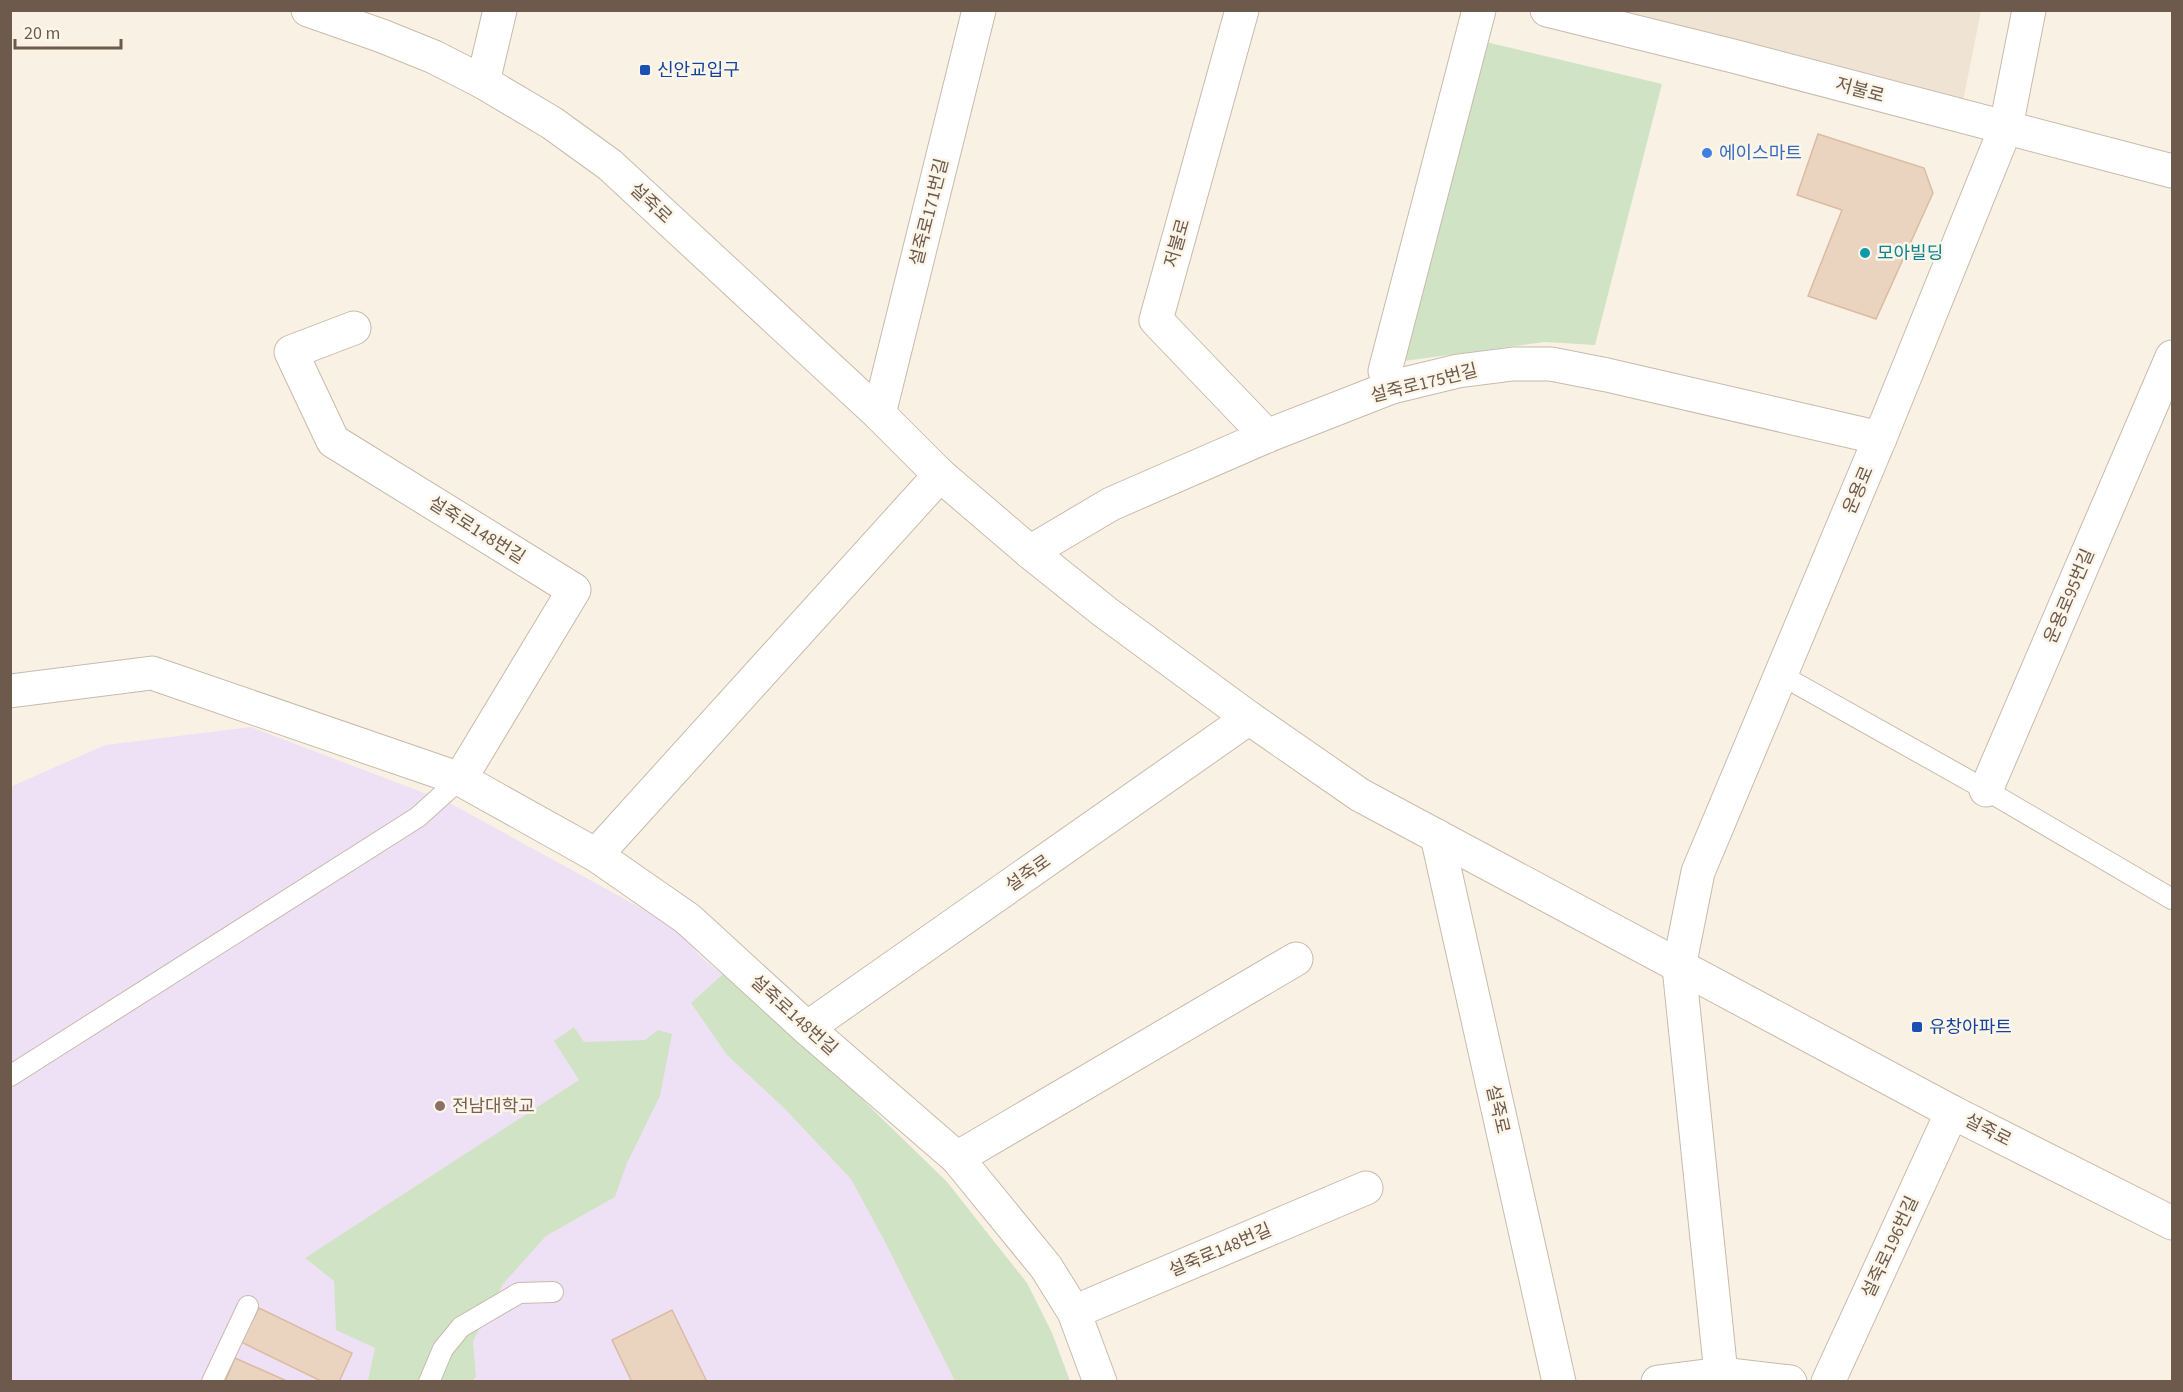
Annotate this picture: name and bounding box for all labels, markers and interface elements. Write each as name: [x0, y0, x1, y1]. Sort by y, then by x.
scale bar: [15, 12, 122, 50]
text: 20 m: [24, 21, 60, 46]
place label: 신안교입구: [657, 58, 740, 83]
marker: 신안교입구: [638, 63, 652, 77]
street label: 저불로: [1833, 72, 1887, 109]
place label: 에이스마트: [1719, 141, 1802, 166]
marker: 에이스마트: [1700, 146, 1714, 160]
street label: 설죽로171번길: [904, 156, 955, 268]
street label: 설죽로: [624, 177, 677, 229]
street label: 저불로: [1159, 216, 1196, 270]
place label: 모아빌딩: [1877, 241, 1943, 266]
marker: 모아빌딩: [1858, 246, 1872, 260]
street label: 설죽로175번길: [1368, 358, 1480, 409]
street label: 운용로: [1837, 462, 1880, 518]
street label: 설죽로148번길: [424, 491, 530, 570]
street label: 운용로95번길: [2038, 545, 2101, 647]
street label: 설죽로: [1001, 849, 1056, 898]
street label: 설죽로148번길: [745, 969, 843, 1061]
place label: 유창아파트: [1929, 1015, 2012, 1040]
marker: 유창아파트: [1910, 1020, 1924, 1034]
street label: 설죽로: [1480, 1082, 1515, 1136]
place label: 전남대학교: [452, 1094, 535, 1119]
marker: 전남대학교: [433, 1099, 447, 1113]
street label: 설죽로: [1960, 1108, 2016, 1153]
street label: 설죽로196번길: [1856, 1192, 1925, 1302]
street label: 설죽로148번길: [1165, 1218, 1276, 1283]

